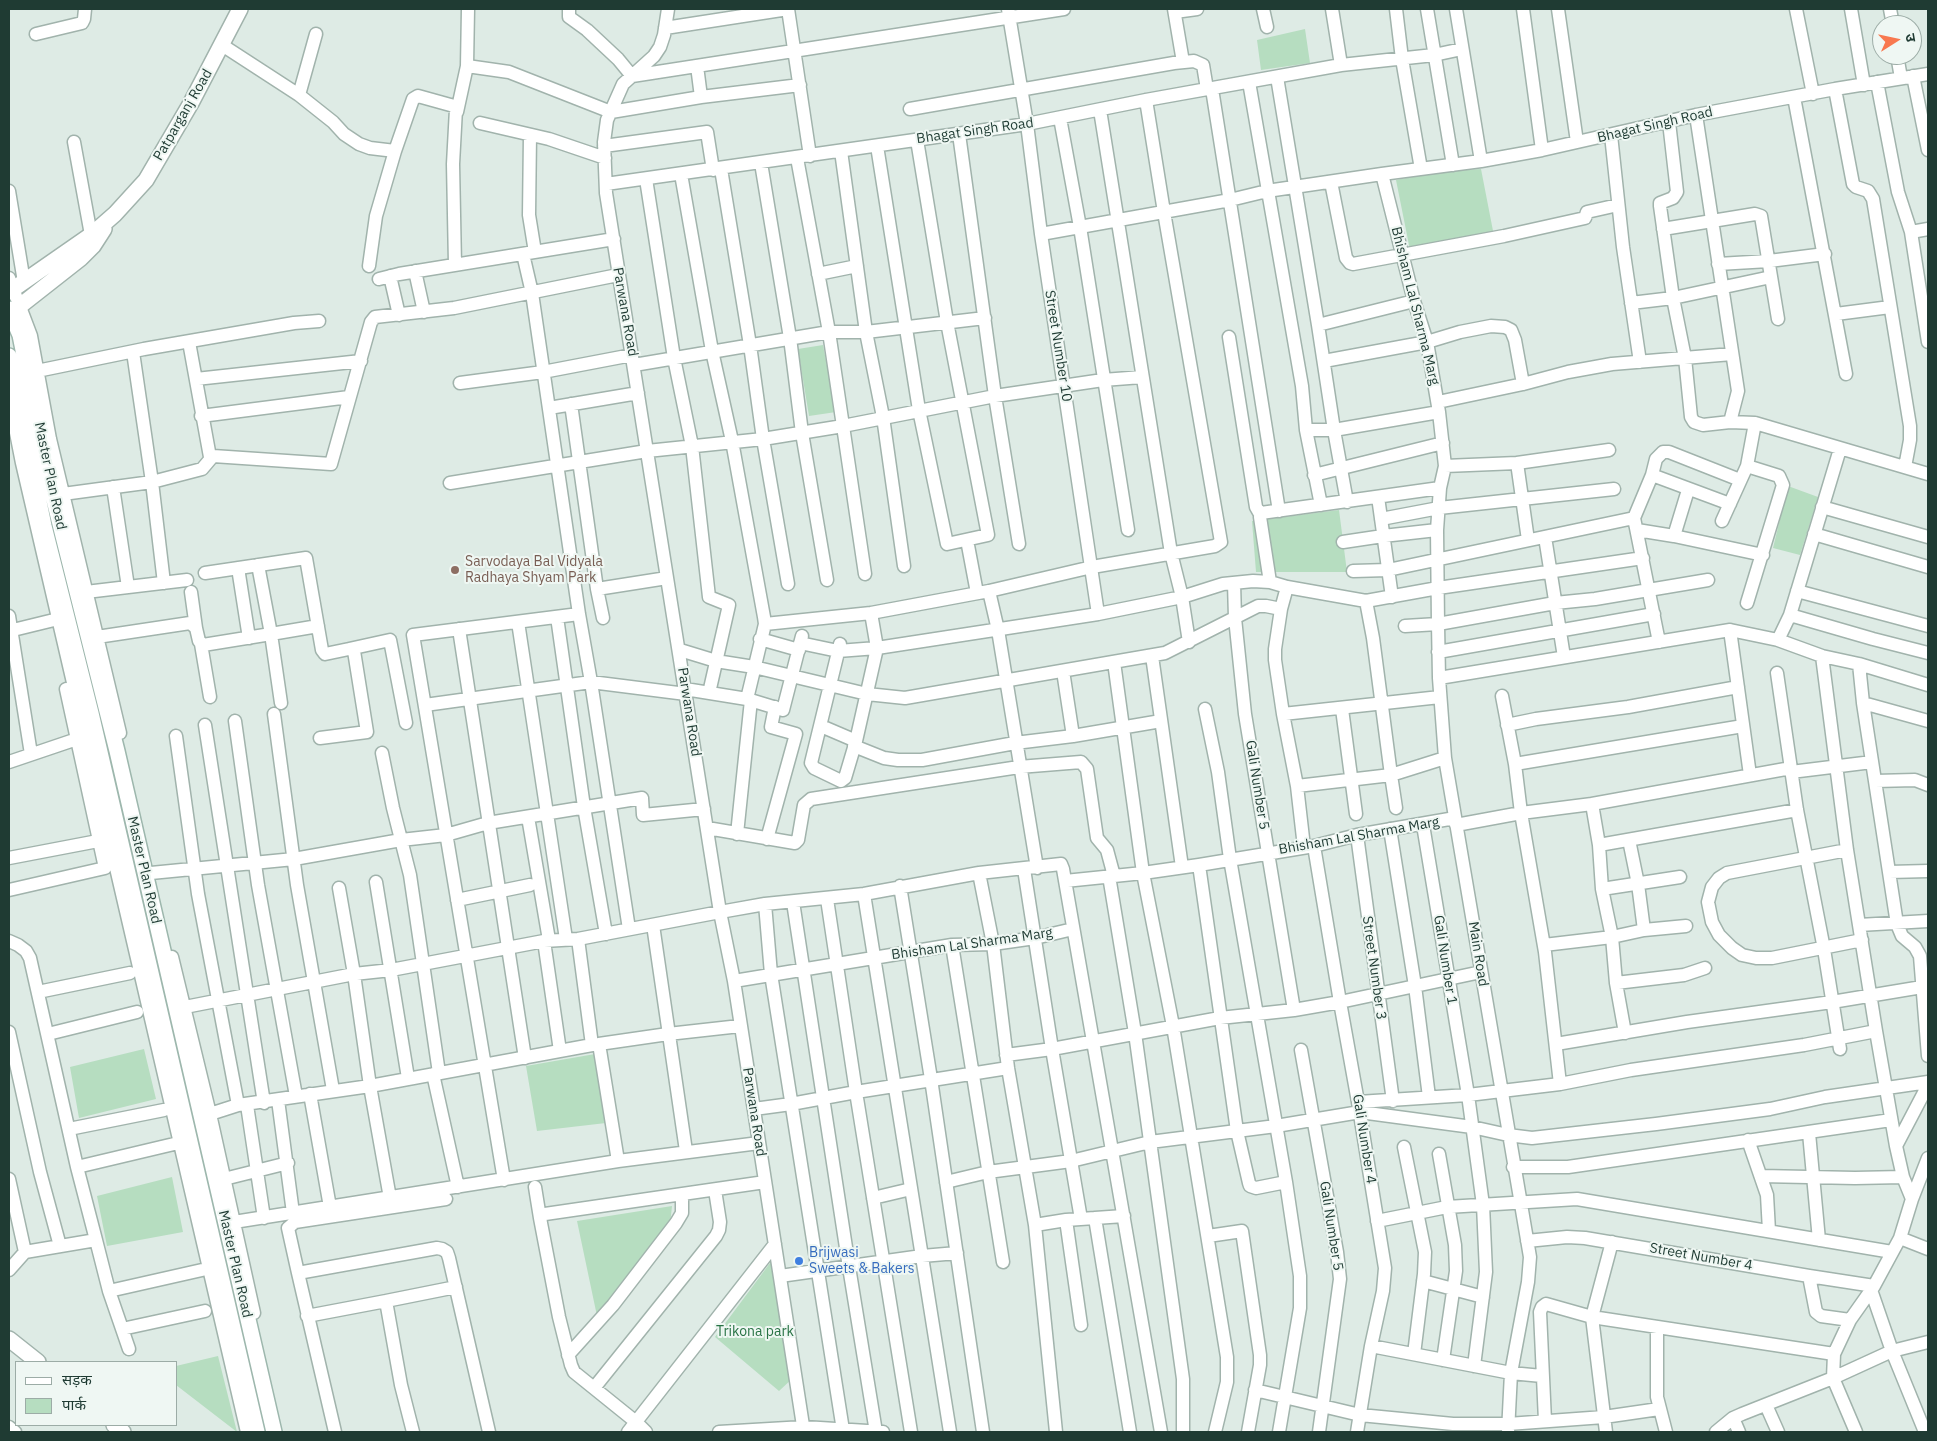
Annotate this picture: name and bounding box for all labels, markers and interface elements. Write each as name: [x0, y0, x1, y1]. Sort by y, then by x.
north arrow: [1872, 15, 1922, 65]
text: उ: [1901, 32, 1920, 43]
street label: Patparganj Road: [150, 66, 216, 164]
street label: Bhagat Singh Road: [1596, 104, 1714, 146]
street label: Bhagat Singh Road: [915, 114, 1035, 148]
street label: Bhisham Lal Sharma Marg: [1387, 225, 1443, 387]
street label: Parwana Road: [609, 266, 641, 358]
street label: Street Number 10: [1041, 289, 1075, 403]
street label: Master Plan Road: [30, 421, 70, 531]
place label: Sarvodaya Bal Vidyala Radhaya Shyam Park: [465, 554, 603, 586]
marker: Sarvodaya Bal Vidyala Radhaya Shyam Park: [449, 564, 461, 576]
street label: Parwana Road: [674, 666, 704, 758]
street label: Gali Number 5: [1242, 739, 1272, 831]
street label: Bhisham Lal Sharma Marg: [1277, 814, 1441, 858]
street label: Master Plan Road: [123, 815, 165, 925]
street label: Gali Number 1: [1430, 914, 1460, 1006]
street label: Street Number 3: [1358, 915, 1390, 1021]
street label: Main Road: [1465, 920, 1491, 988]
street label: Bhisham Lal Sharma Marg: [890, 924, 1054, 964]
street label: Parwana Road: [739, 1066, 769, 1158]
street label: Gali Number 4: [1349, 1093, 1379, 1185]
street label: Gali Number 5: [1316, 1180, 1346, 1272]
street label: Master Plan Road: [214, 1209, 256, 1319]
street label: Street Number 4: [1648, 1240, 1754, 1274]
place label: Brijwasi Sweets & Bakers: [809, 1245, 915, 1278]
marker: Brijwasi Sweets & Bakers: [793, 1255, 805, 1267]
park label: Trikona park: [716, 1324, 794, 1340]
legend: [15, 1361, 178, 1426]
text: सड़क: [62, 1370, 92, 1389]
text: पार्क: [62, 1395, 86, 1414]

